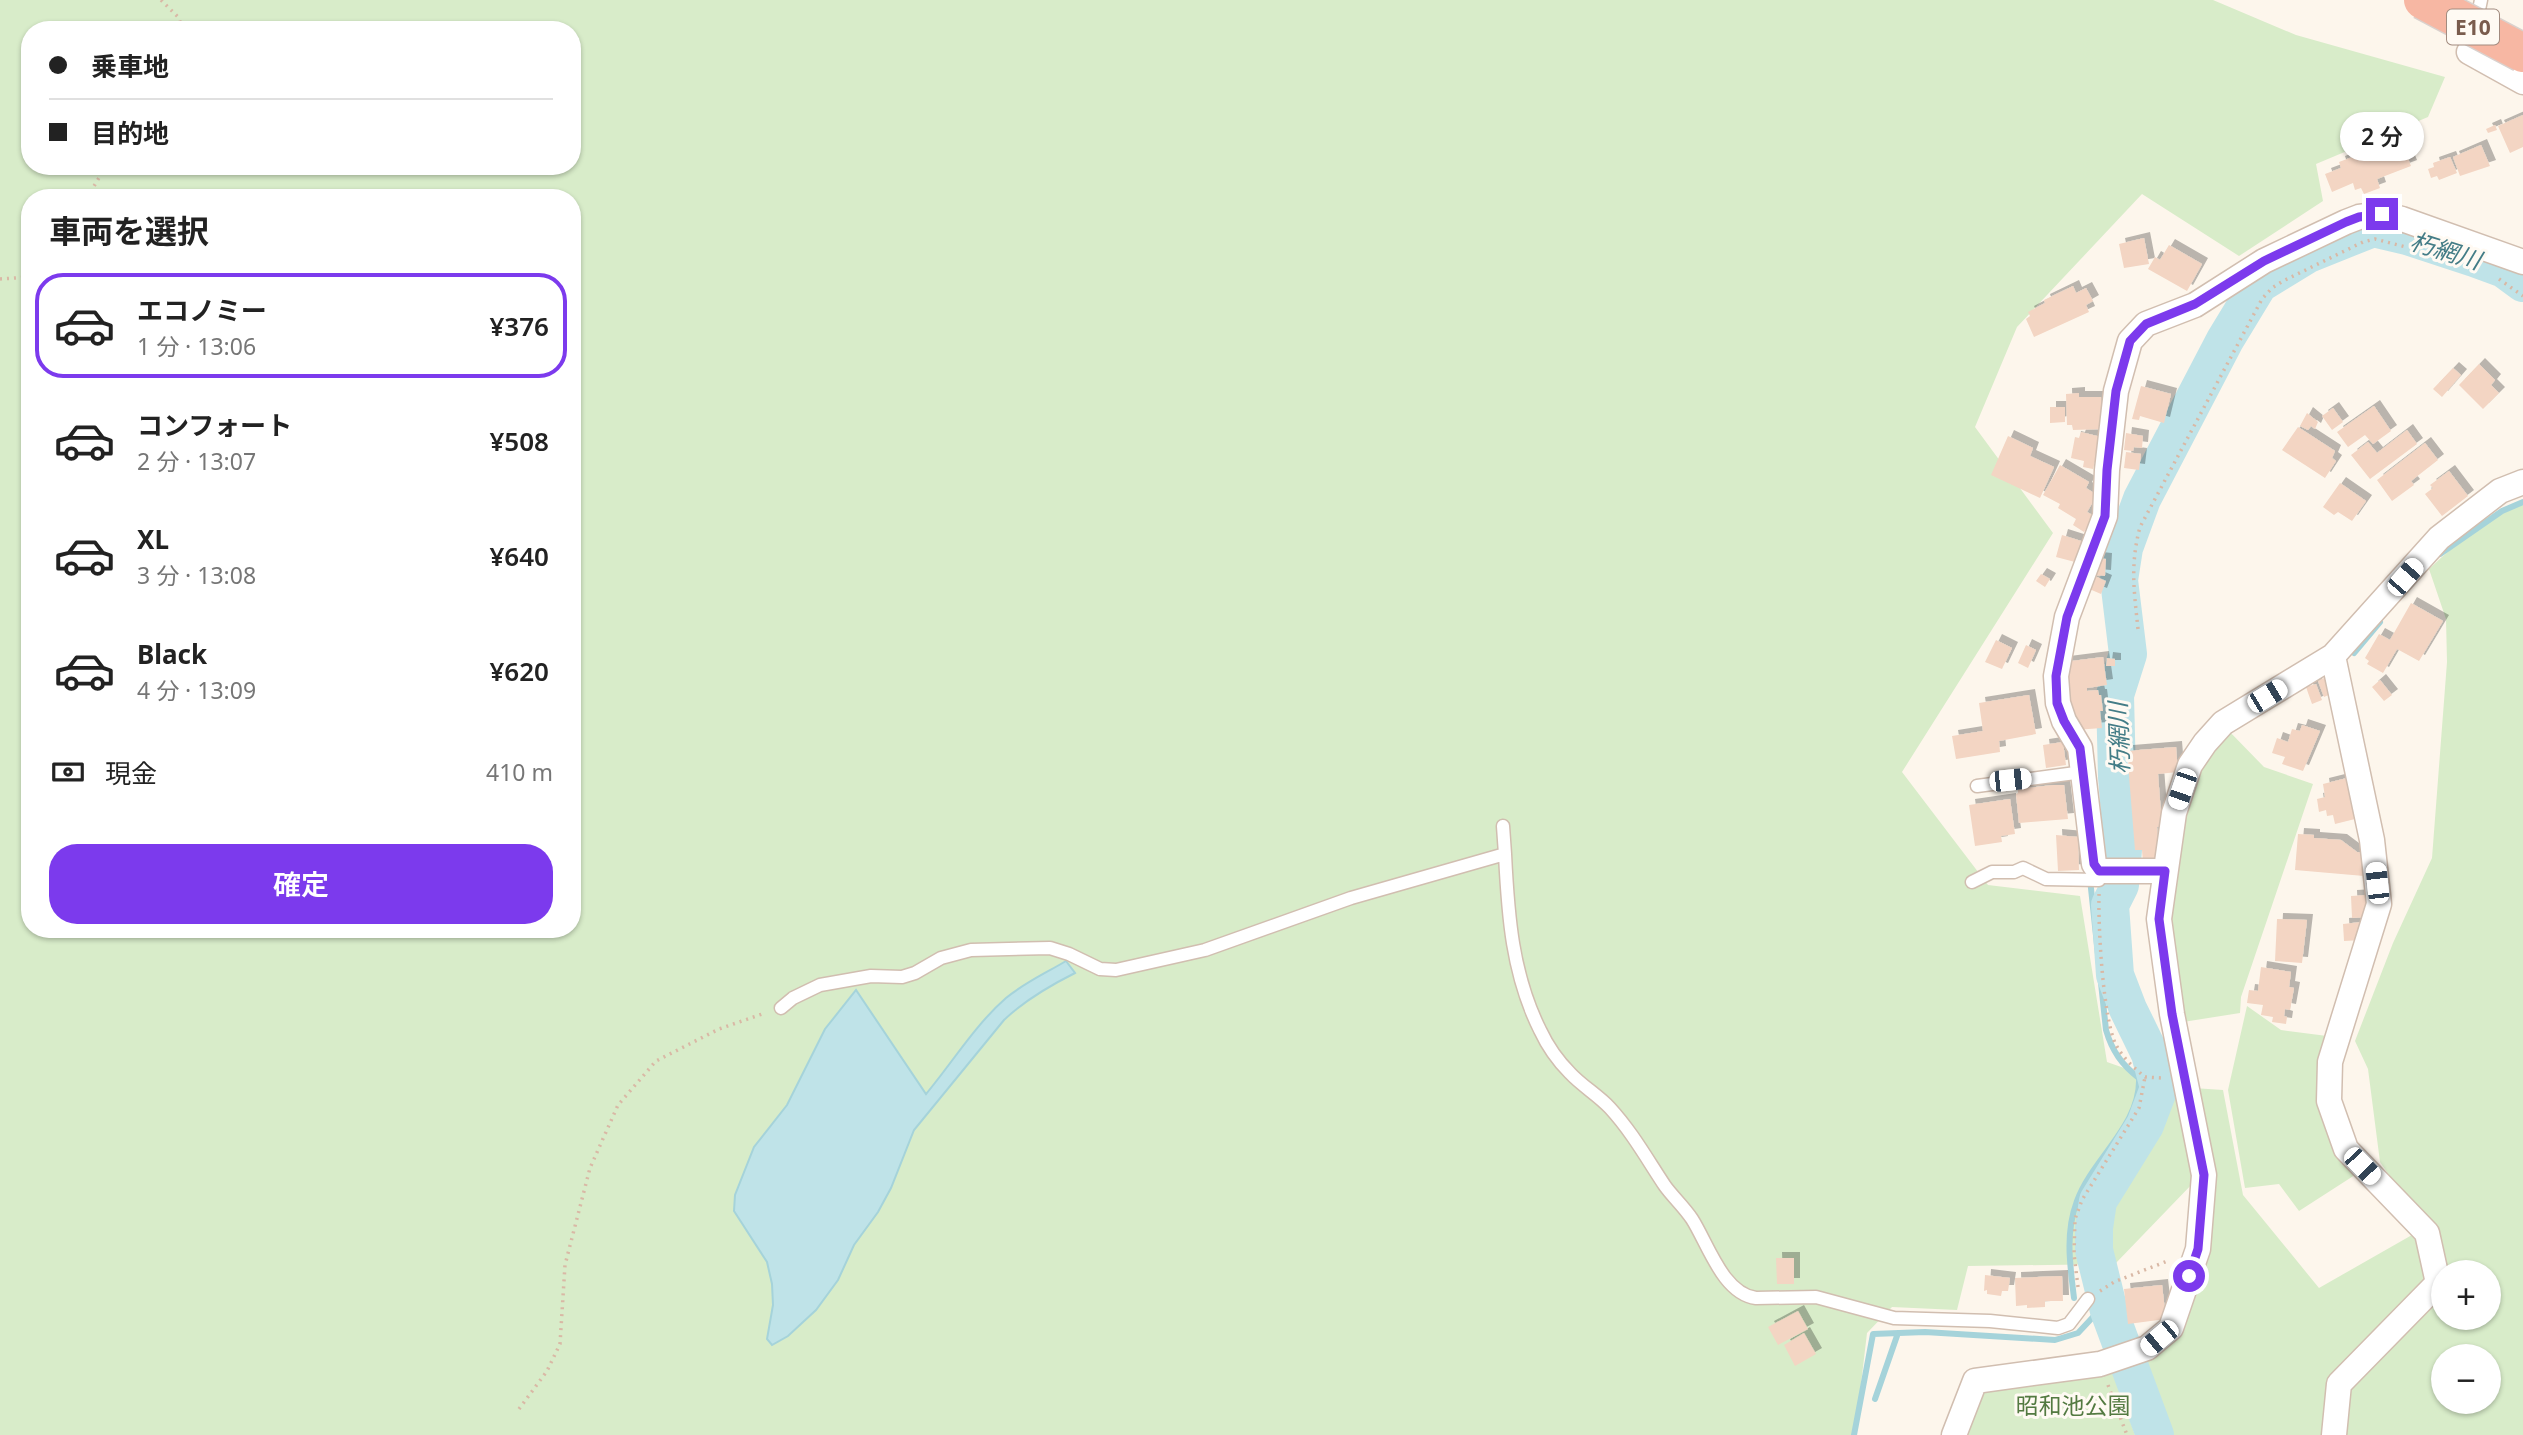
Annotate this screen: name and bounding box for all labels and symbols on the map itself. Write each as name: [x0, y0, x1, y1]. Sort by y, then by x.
road number: E10: [2447, 10, 2499, 44]
callout: 2 分: [2340, 113, 2424, 162]
route end: [2366, 198, 2398, 230]
water label: 朽網川: [2407, 224, 2488, 277]
car: [2384, 554, 2427, 600]
car: [2244, 676, 2291, 716]
water label: 朽網川: [2100, 698, 2136, 775]
car: [2166, 766, 2199, 812]
car: [1989, 767, 2032, 793]
car: [2365, 861, 2390, 905]
car: [2340, 1144, 2385, 1188]
route start: [2173, 1260, 2205, 1292]
car: [2137, 1316, 2182, 1360]
park label: 昭和池公園: [2016, 1389, 2131, 1421]

